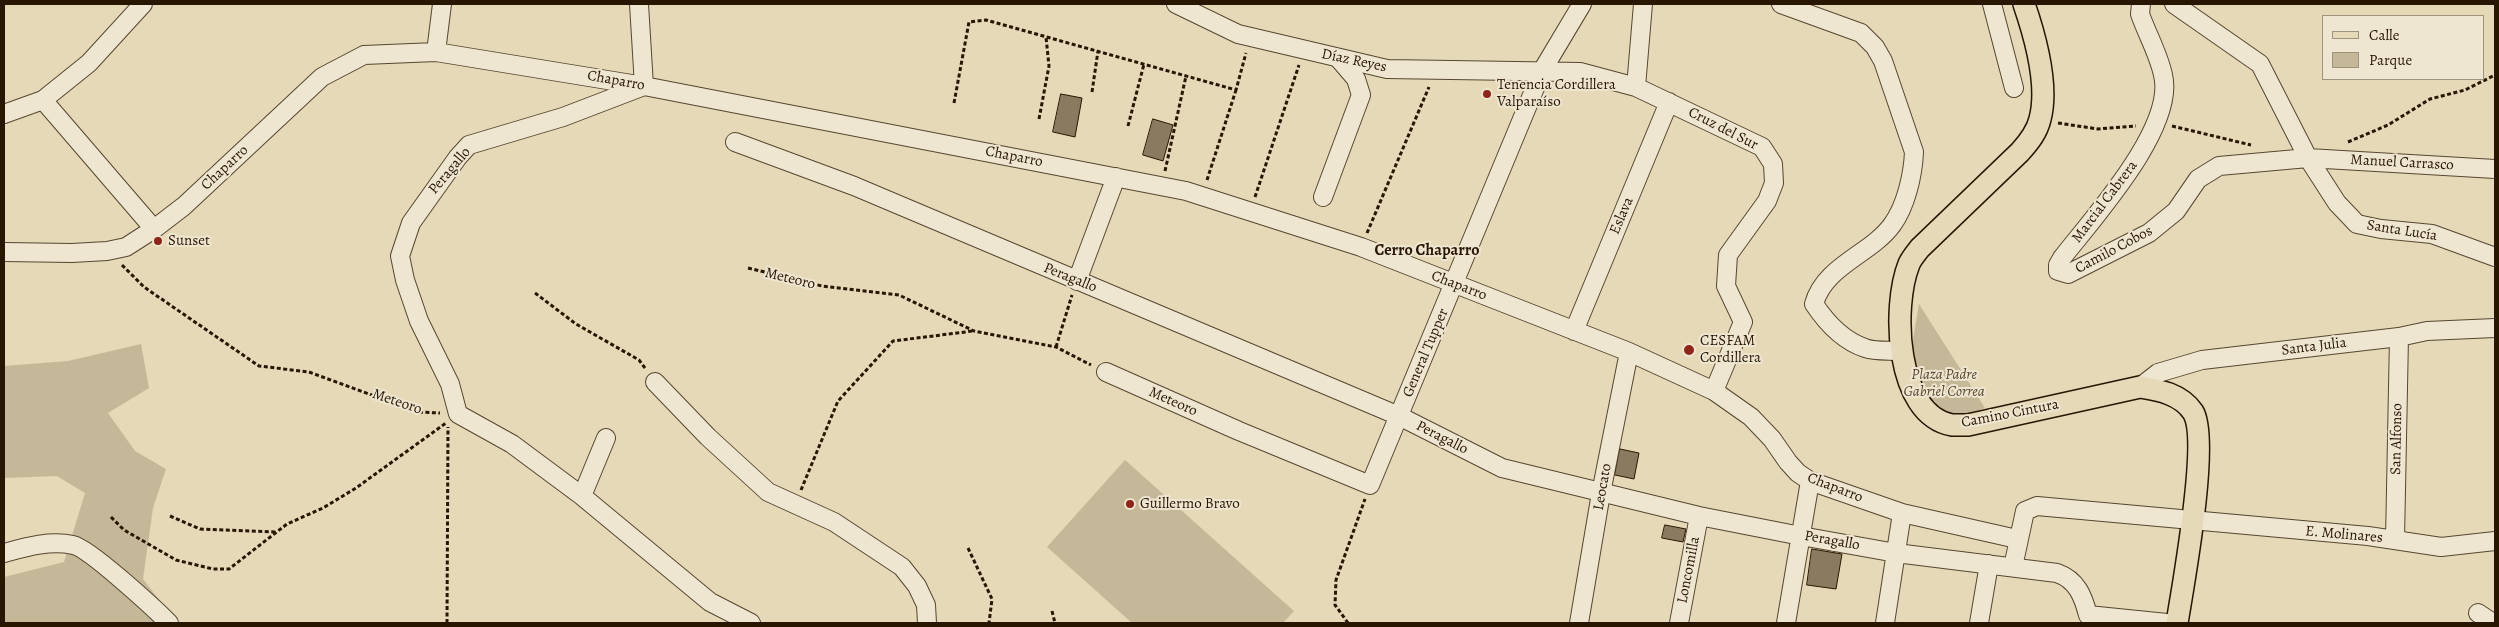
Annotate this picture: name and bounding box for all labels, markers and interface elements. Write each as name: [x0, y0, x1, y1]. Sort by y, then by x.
legend: [2322, 15, 2484, 80]
text: Calle: [2369, 25, 2399, 45]
street label: Díaz Reyes: [1320, 45, 1388, 77]
text: Parque: [2369, 50, 2412, 70]
street label: Chaparro: [586, 67, 646, 95]
place label: Tenencia Cordillera Valparaíso: [1497, 76, 1616, 111]
marker: Tenencia Cordillera Valparaíso: [1481, 88, 1493, 100]
street label: Cruz del Sur: [1685, 104, 1761, 154]
street label: Chaparro: [198, 142, 252, 194]
street label: Chaparro: [984, 143, 1044, 171]
street label: Peragallo: [425, 144, 475, 198]
street label: Manuel Carrasco: [2350, 151, 2454, 175]
street label: Marcial Cabrera: [2068, 157, 2142, 247]
street label: Eslava: [1606, 195, 1638, 237]
street label: Santa Lucía: [2365, 217, 2439, 245]
street label: Camilo Cobos: [2072, 222, 2156, 278]
place label: Sunset: [168, 232, 210, 250]
marker: Sunset: [152, 235, 164, 247]
district label: Cerro Chaparro: [1375, 241, 1479, 261]
street label: Peragallo: [1041, 259, 1099, 297]
street label: Meteoro: [763, 264, 817, 294]
street label: Chaparro: [1429, 267, 1489, 305]
street label: General Tupper: [1399, 306, 1453, 400]
place label: CESFAM Cordillera: [1700, 332, 1761, 367]
street label: Santa Julia: [2281, 334, 2347, 360]
marker: CESFAM Cordillera: [1682, 343, 1696, 357]
park label: Plaza Padre Gabriel Correa: [1903, 366, 1985, 401]
street label: Meteoro: [1146, 383, 1200, 421]
street label: Meteoro: [370, 385, 424, 419]
street label: Camino Cintura: [1960, 396, 2060, 432]
street label: San Alfonso: [2387, 403, 2407, 475]
street label: Peragallo: [1413, 417, 1471, 459]
street label: Leocato: [1590, 462, 1616, 512]
street label: Chaparro: [1805, 469, 1865, 507]
place label: Guillermo Bravo: [1140, 495, 1240, 513]
marker: Guillermo Bravo: [1124, 498, 1136, 510]
street label: E. Molinares: [2304, 523, 2384, 547]
street label: Peragallo: [1803, 527, 1861, 555]
street label: Loncomilla: [1674, 535, 1704, 605]

